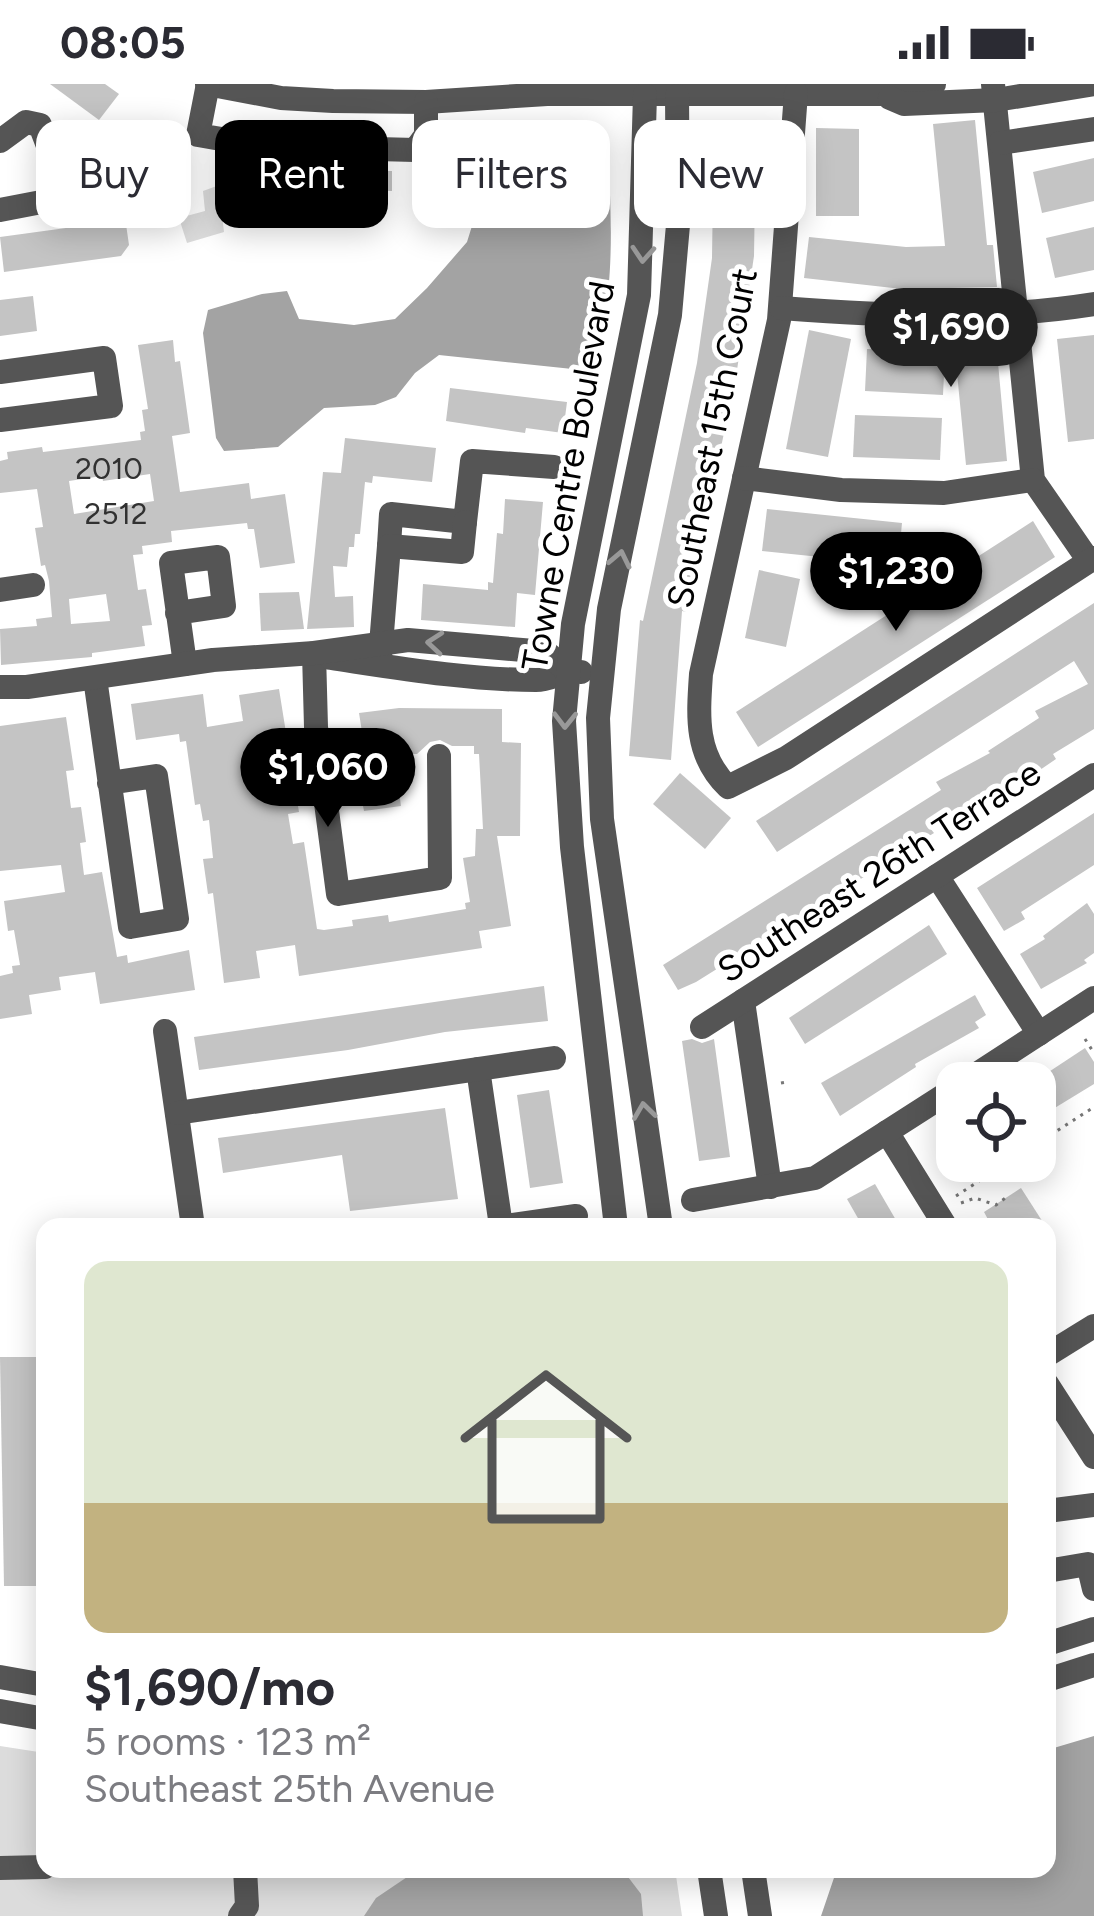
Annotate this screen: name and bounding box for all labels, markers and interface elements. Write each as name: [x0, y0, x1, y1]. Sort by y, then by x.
text: 08:05: [60, 15, 186, 69]
chip: Buy: [36, 120, 191, 228]
chip: Rent: [215, 120, 388, 228]
chip: Filters: [412, 120, 610, 228]
chip: New: [634, 120, 806, 228]
one-way arrow: [630, 245, 656, 264]
street label: Southeast 15th Court: [658, 265, 766, 611]
street label: Towne Centre Boulevard: [513, 278, 623, 674]
pin: $1,690: [853, 288, 1049, 390]
text: $1,690: [892, 303, 1010, 350]
house number: 2010: [75, 450, 143, 487]
house number: 2512: [84, 495, 148, 532]
pin: $1,230: [798, 532, 994, 634]
text: $1,230: [837, 547, 955, 594]
one-way arrow: [606, 549, 631, 569]
one-way arrow: [425, 631, 444, 656]
one-way arrow: [552, 711, 578, 730]
pin: $1,060: [230, 728, 426, 830]
text: $1,060: [267, 743, 389, 790]
street label: Southeast 26th Terrace: [709, 750, 1049, 992]
map controls: [936, 1062, 1056, 1182]
button: locate: [936, 1062, 1056, 1182]
one-way arrow: [632, 1101, 658, 1121]
icon: home: [438, 1339, 654, 1555]
text: $1,690/mo: [84, 1657, 335, 1718]
text: 5 rooms · 123 m²: [84, 1718, 371, 1765]
text: Southeast 25th Avenue: [84, 1765, 495, 1812]

